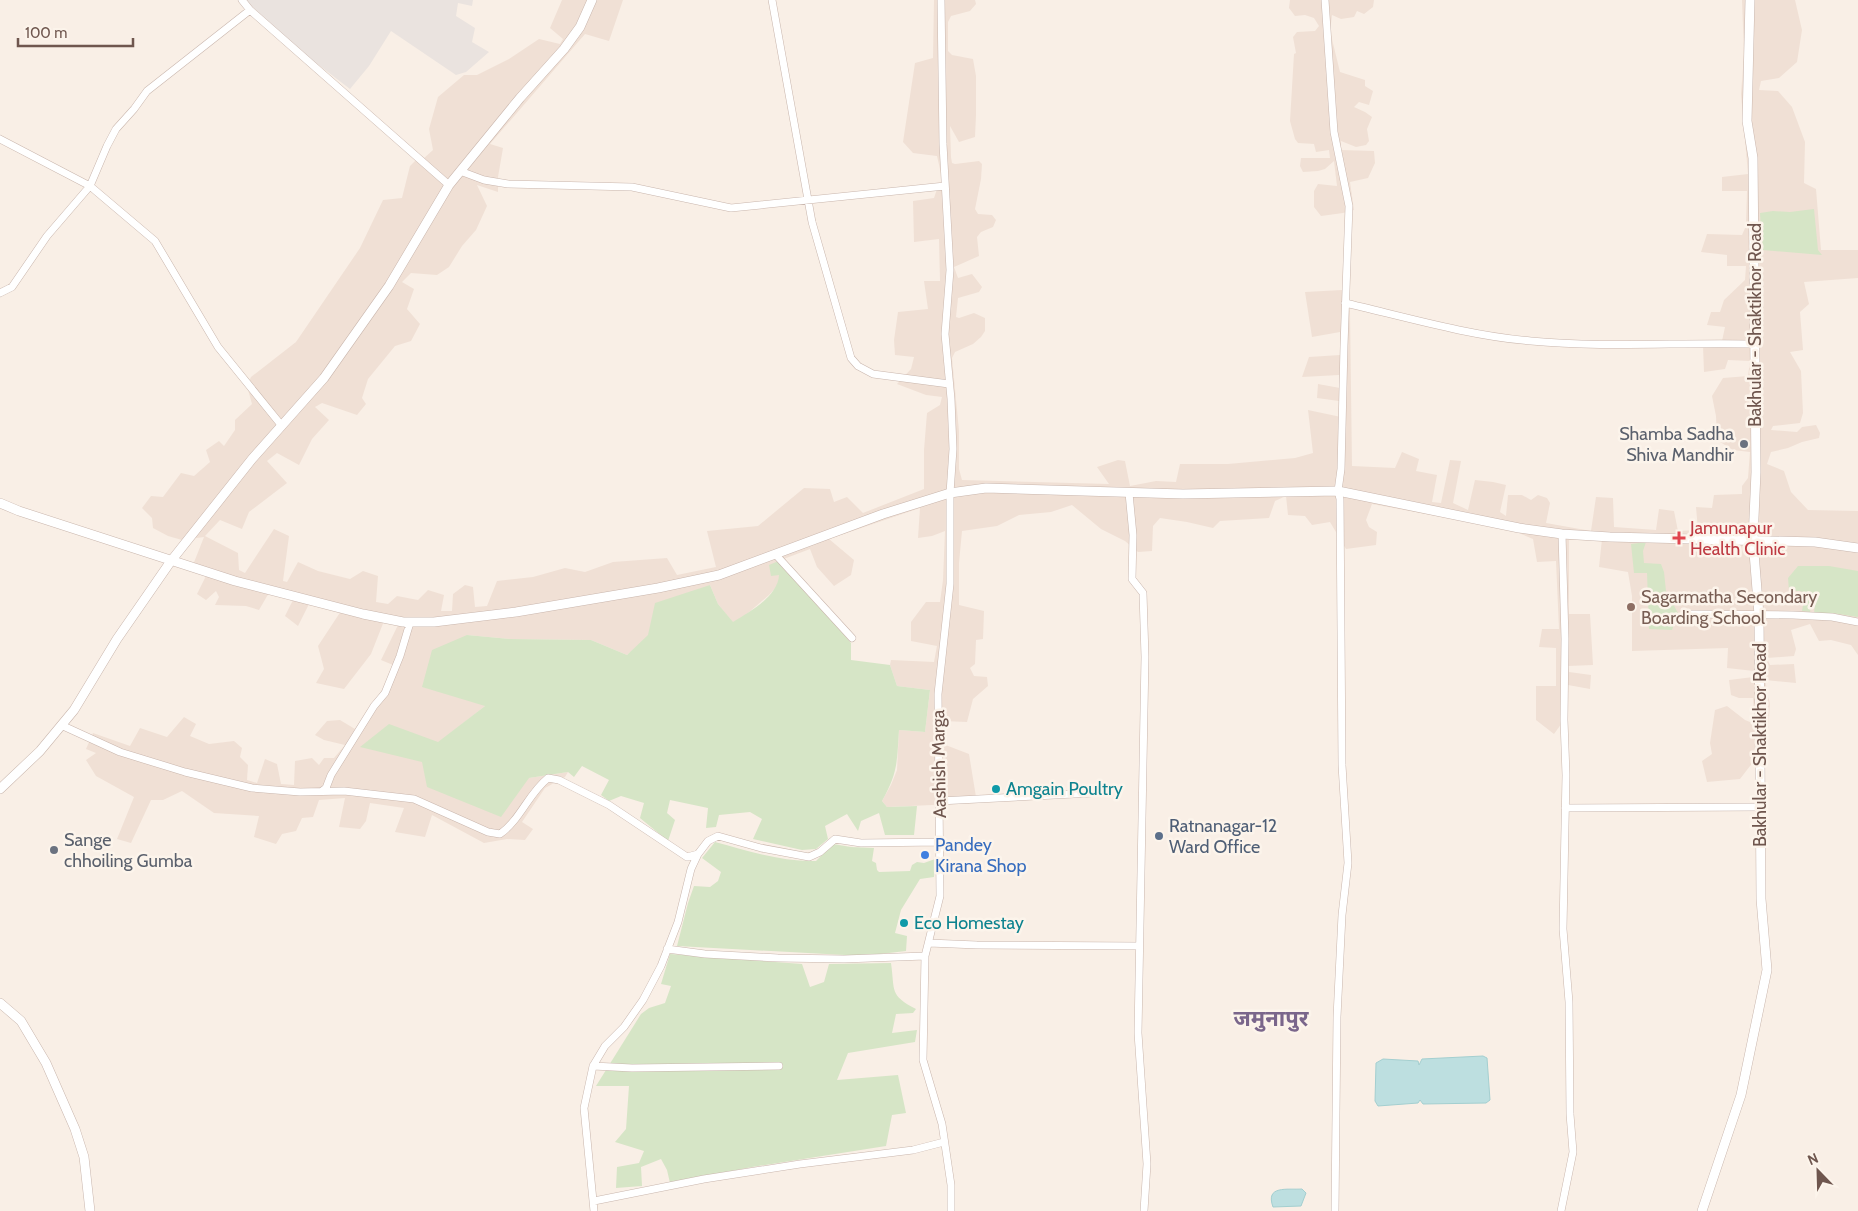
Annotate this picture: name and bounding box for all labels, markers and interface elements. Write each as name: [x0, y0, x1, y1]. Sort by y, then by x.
scale bar: [18, 15, 132, 47]
text: 100 m: [25, 24, 67, 42]
street label: Bakhular - Shaktikhor Road: [1744, 223, 1766, 427]
place label: Shamba Sadha Shiva Mandhir: [1619, 423, 1734, 466]
marker: Shamba Sadha Shiva Mandhir: [1738, 438, 1750, 450]
place label: Jamunapur Health Clinic: [1689, 517, 1786, 560]
marker: Jamunapur Health Clinic: [1672, 531, 1686, 545]
place label: Sagarmatha Secondary Boarding School: [1641, 586, 1817, 629]
marker: Sagarmatha Secondary Boarding School: [1625, 601, 1637, 613]
street label: Bakhular - Shaktikhor Road: [1749, 643, 1771, 847]
street label: Aashish Marga: [927, 709, 951, 818]
place label: Amgain Poultry: [1006, 778, 1123, 800]
marker: Amgain Poultry: [990, 783, 1002, 795]
place label: Ratnanagar-12 Ward Office: [1169, 815, 1277, 858]
place label: Sange chhoiling Gumba: [64, 829, 193, 872]
marker: Ratnanagar-12 Ward Office: [1153, 830, 1165, 842]
place label: Pandey Kirana Shop: [935, 834, 1026, 877]
marker: Sange chhoiling Gumba: [48, 844, 60, 856]
marker: Pandey Kirana Shop: [919, 849, 931, 861]
place label: Eco Homestay: [914, 912, 1024, 934]
marker: Eco Homestay: [898, 917, 910, 929]
district label: जमुनापुर: [1234, 1005, 1310, 1032]
north arrow: [1793, 1146, 1843, 1196]
text: N: [1805, 1149, 1821, 1169]

